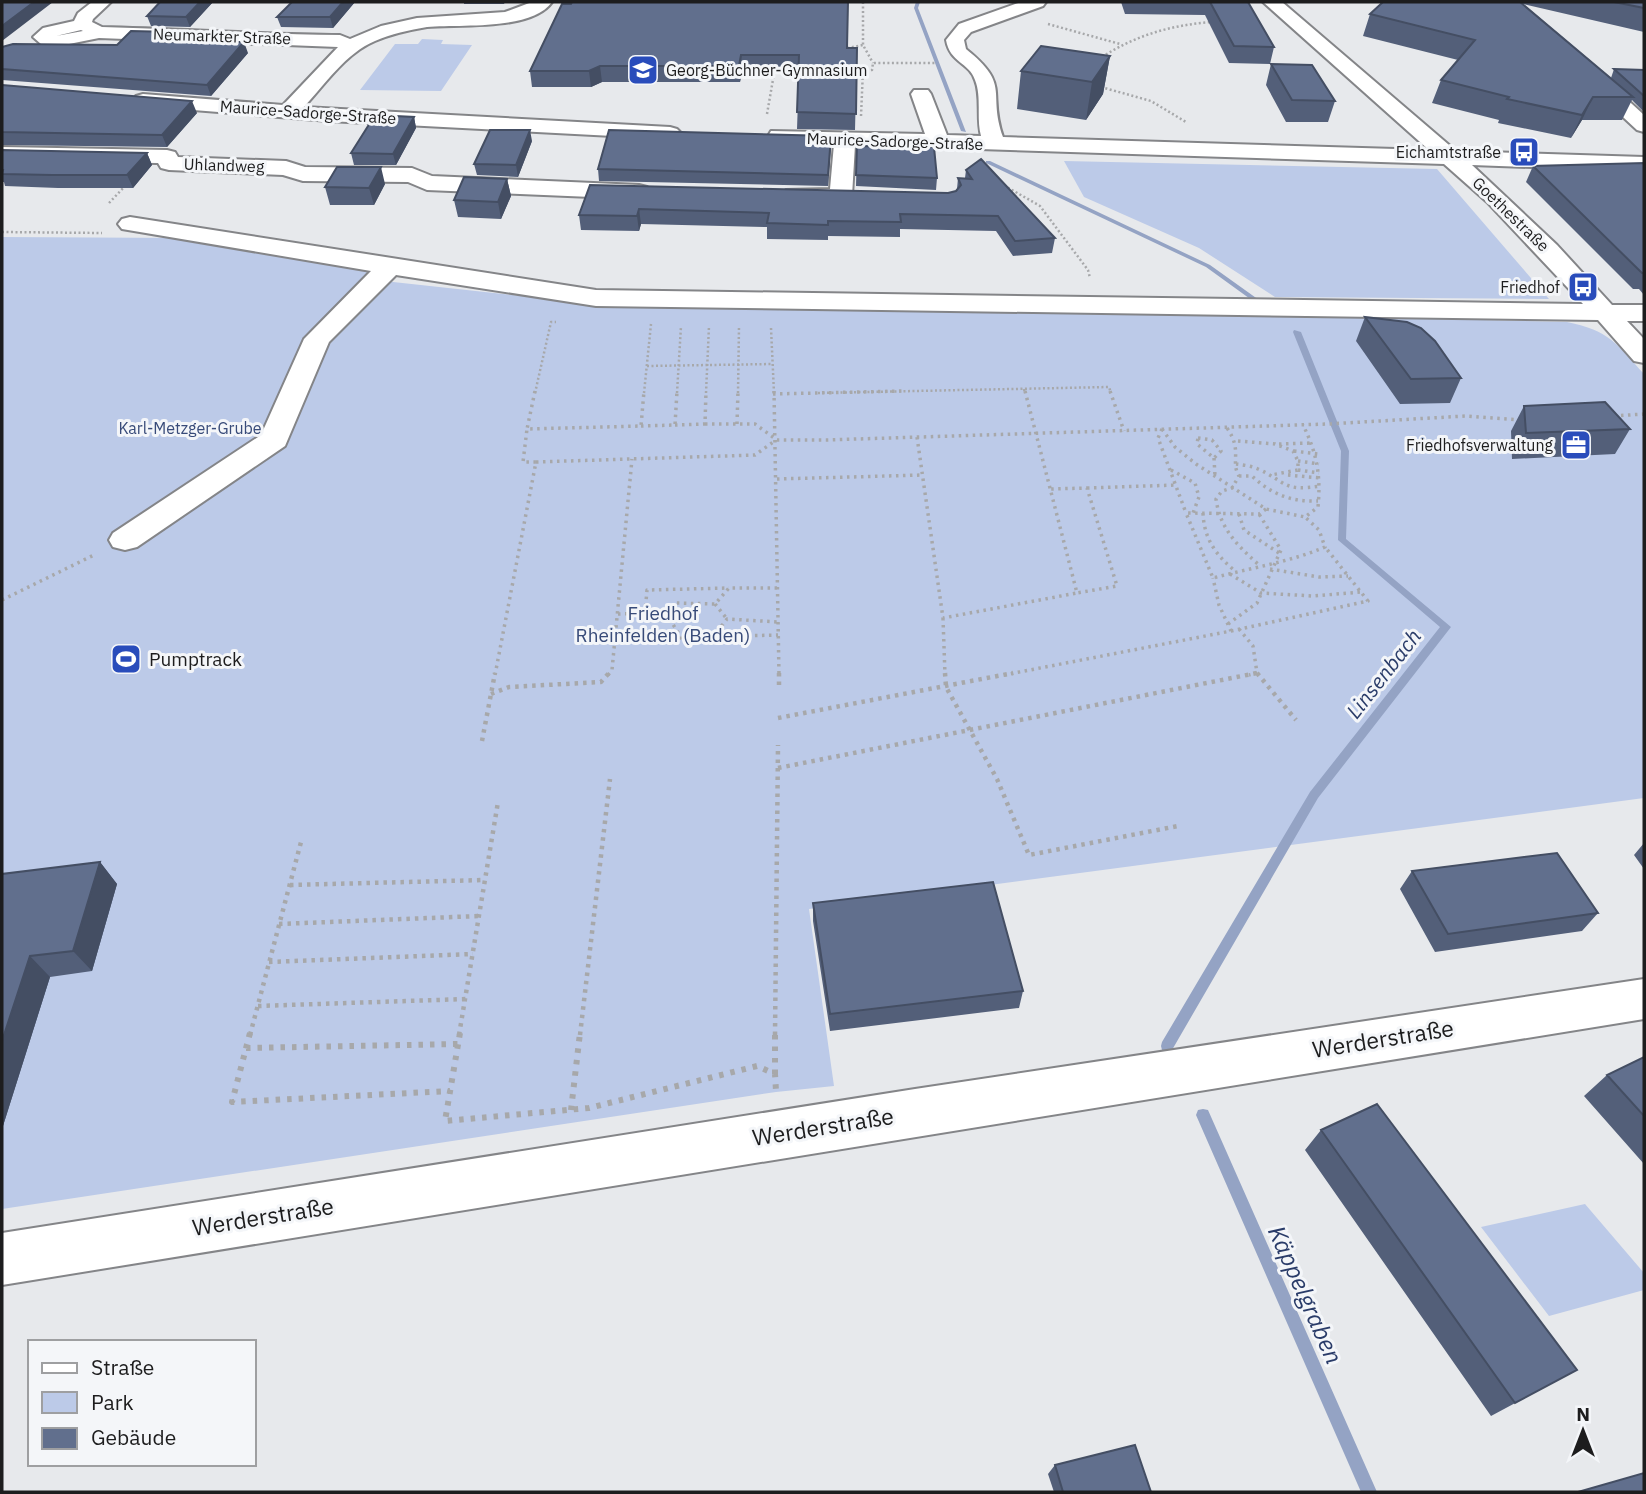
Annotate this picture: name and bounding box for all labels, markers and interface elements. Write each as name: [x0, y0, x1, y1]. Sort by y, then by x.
street label: Neumarkter Straße: [153, 24, 292, 48]
school or university icon: Georg-Büchner-Gymnasium: [626, 53, 660, 87]
place label: Georg-Büchner-Gymnasium: [666, 60, 867, 80]
street label: Maurice-Sadorge-Straße: [219, 96, 397, 128]
street label: Maurice-Sadorge-Straße: [806, 128, 984, 154]
bus stop icon: Eichamtstraße: [1507, 135, 1541, 169]
place label: Eichamtstraße: [1396, 142, 1501, 162]
street label: Uhlandweg: [183, 154, 265, 176]
street label: Goethestraße: [1468, 172, 1554, 256]
bus stop icon: Friedhof: [1566, 270, 1600, 304]
place label: Friedhof: [1500, 277, 1560, 297]
park label: Karl-Metzger-Grube: [118, 418, 262, 438]
office icon: Friedhofsverwaltung: [1559, 428, 1593, 462]
place label: Friedhofsverwaltung: [1406, 435, 1554, 455]
park label: Friedhof Rheinfelden (Baden): [576, 601, 750, 647]
water label: Linsenbach: [1339, 623, 1427, 724]
sports icon: Pumptrack: [109, 642, 143, 676]
place label: Pumptrack: [149, 647, 242, 671]
street label: Werderstraße: [1310, 1012, 1456, 1064]
street label: Werderstraße: [750, 1100, 896, 1152]
street label: Werderstraße: [190, 1190, 336, 1242]
water label: Käppelgraben: [1261, 1220, 1351, 1369]
legend: [28, 1340, 256, 1466]
text: Straße: [91, 1353, 154, 1381]
text: Park: [91, 1388, 134, 1416]
north arrow: [1548, 1396, 1618, 1466]
text: N: [1576, 1402, 1590, 1426]
text: Gebäude: [91, 1423, 176, 1451]

